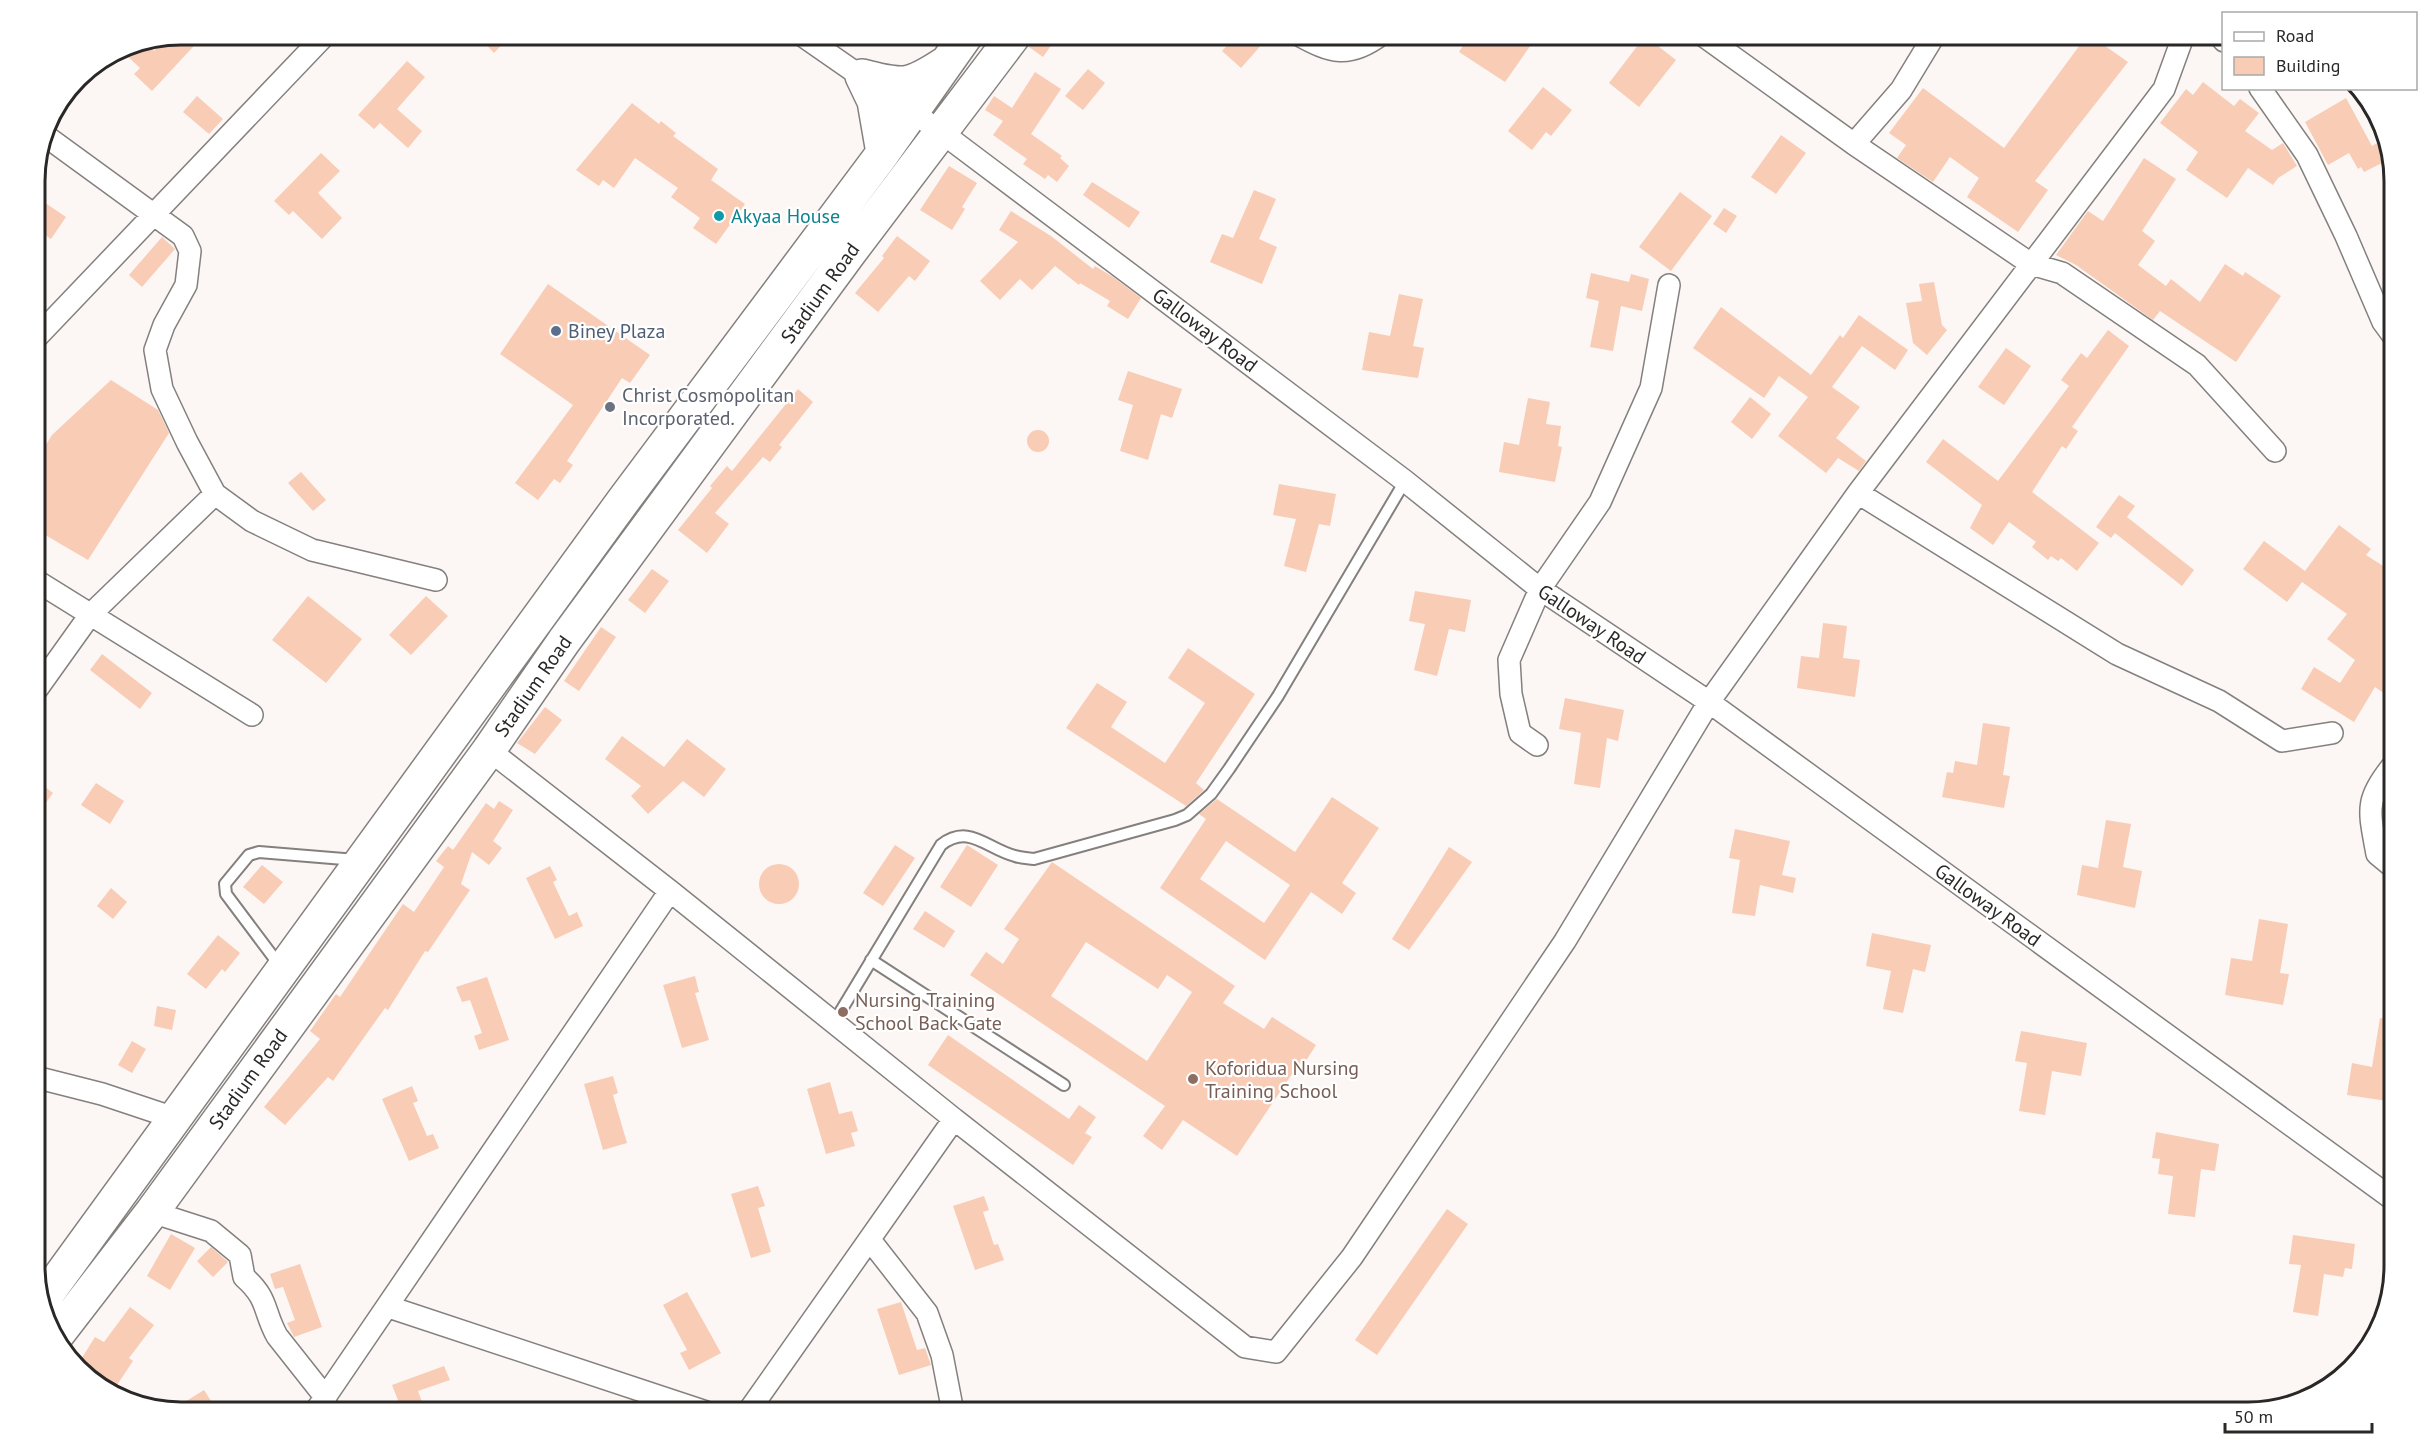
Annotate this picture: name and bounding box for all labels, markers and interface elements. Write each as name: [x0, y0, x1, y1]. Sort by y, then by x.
legend: [2222, 12, 2417, 90]
text: Road: [2276, 24, 2314, 47]
text: Building: [2276, 54, 2340, 77]
place label: Akyaa House: [731, 203, 840, 229]
marker: Akyaa House: [712, 209, 726, 223]
street label: Stadium Road: [775, 238, 865, 348]
street label: Galloway Road: [1147, 282, 1263, 378]
place label: Biney Plaza: [568, 318, 665, 344]
marker: Biney Plaza: [549, 324, 563, 338]
place label: Christ Cosmopolitan Incorporated.: [622, 382, 794, 431]
marker: Christ Cosmopolitan Incorporated.: [603, 400, 617, 414]
street label: Galloway Road: [1533, 578, 1651, 670]
street label: Stadium Road: [488, 630, 578, 742]
street label: Galloway Road: [1930, 858, 2046, 952]
place label: Nursing Training School Back Gate: [855, 987, 1002, 1036]
marker: Nursing Training School Back Gate: [836, 1005, 850, 1019]
street label: Stadium Road: [203, 1024, 293, 1134]
place label: Koforidua Nursing Training School: [1205, 1055, 1359, 1104]
marker: Koforidua Nursing Training School: [1186, 1072, 1200, 1086]
scale bar: [2225, 1396, 2372, 1434]
text: 50 m: [2234, 1405, 2273, 1428]

